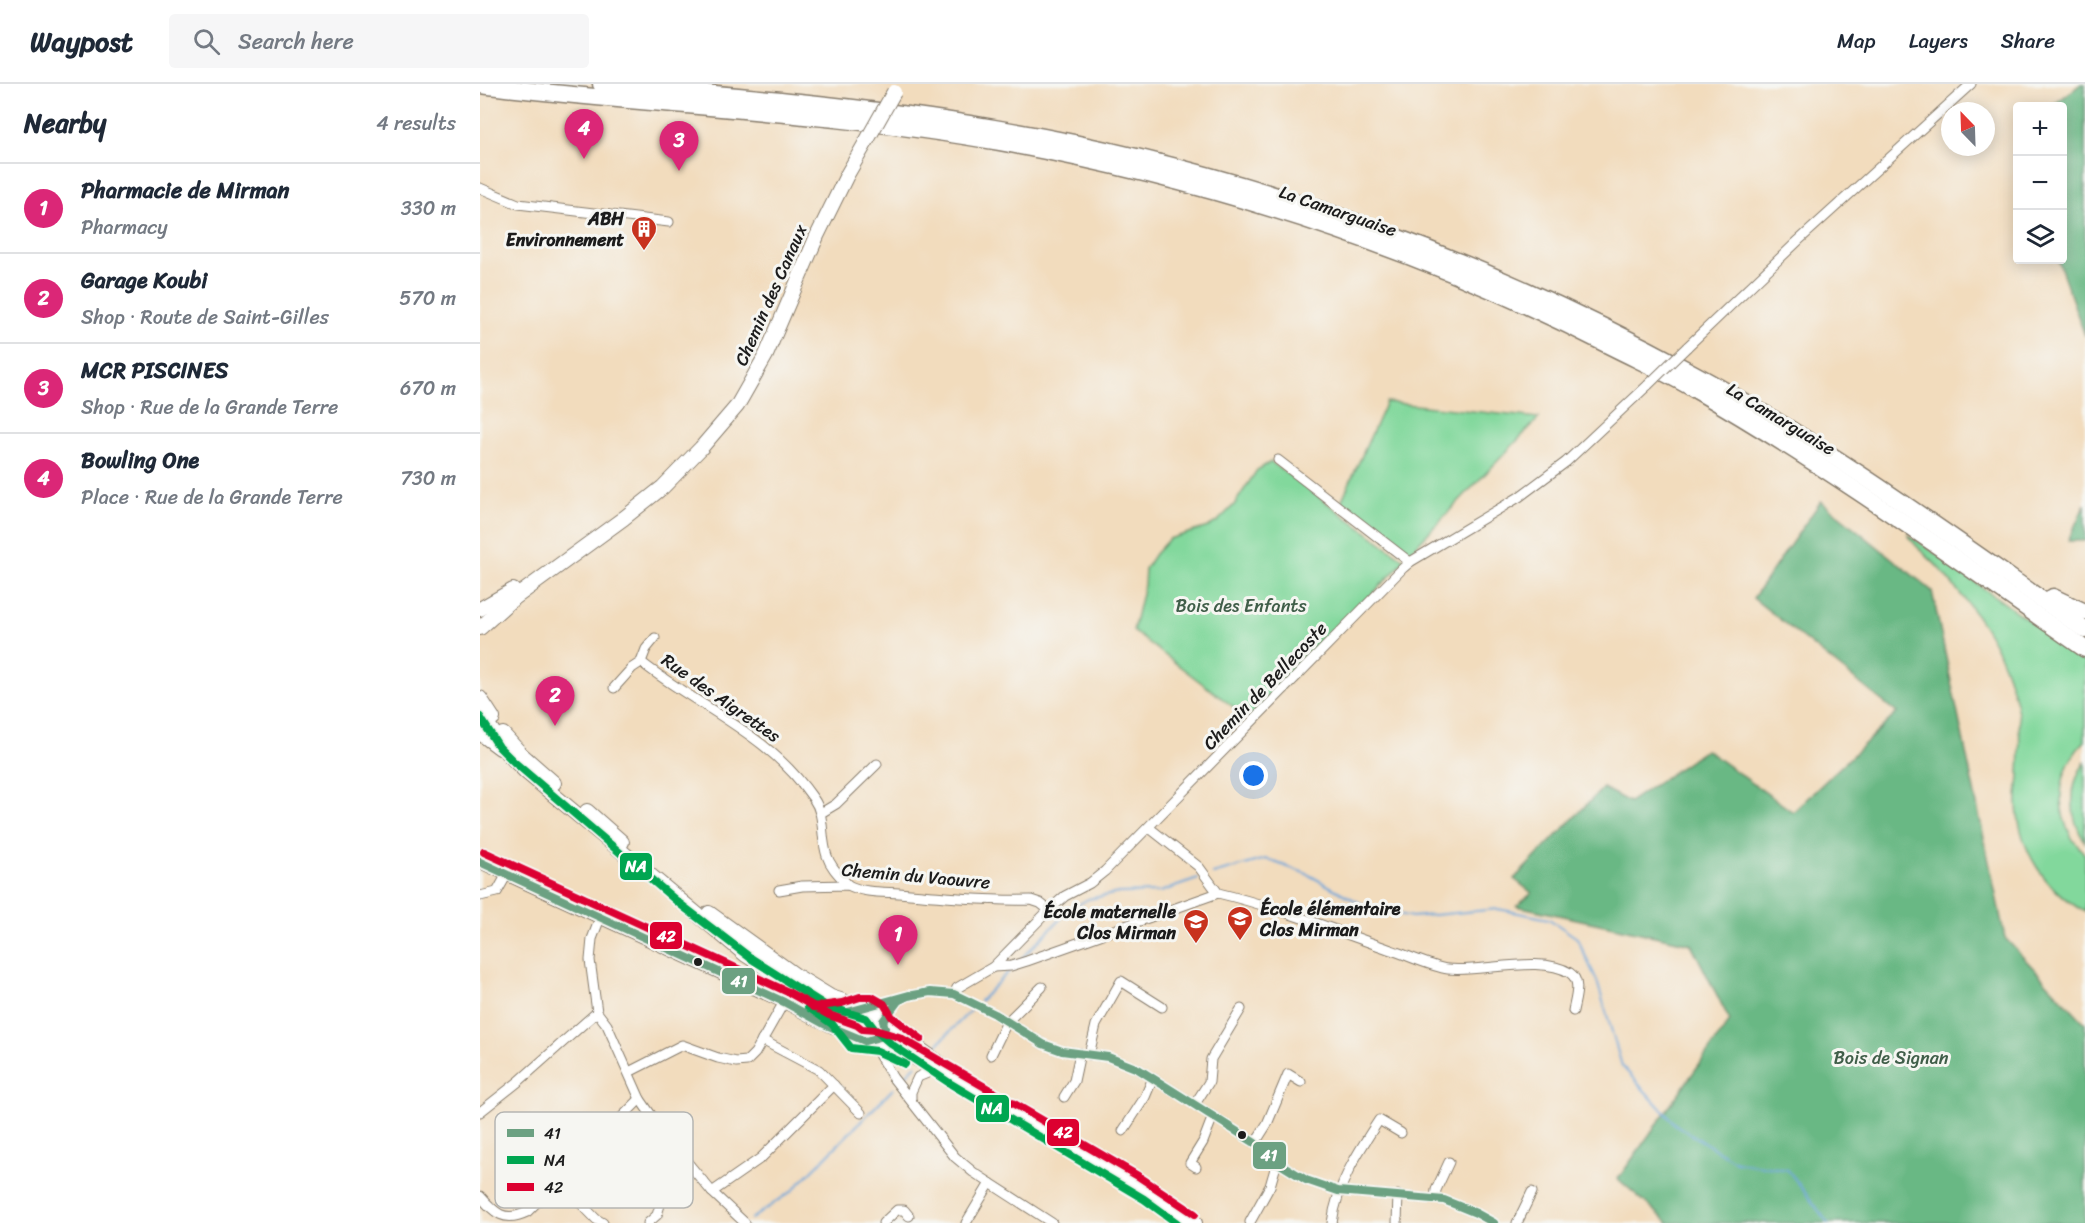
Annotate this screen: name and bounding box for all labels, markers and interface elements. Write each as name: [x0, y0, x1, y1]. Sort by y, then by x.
search box: [169, 14, 589, 68]
text: Waypost: [30, 17, 133, 66]
text: Search here: [238, 22, 354, 61]
text: Map: [1837, 22, 1876, 60]
text: Layers: [1909, 22, 1968, 60]
text: Share: [2001, 22, 2055, 60]
icon: search: [190, 25, 223, 58]
text: Nearby: [24, 100, 106, 146]
north arrow: [1941, 102, 1995, 156]
map controls: [2013, 102, 2067, 264]
button: +: [2013, 102, 2067, 156]
text: 4 results: [376, 106, 456, 141]
pin: 4: [564, 110, 604, 159]
pin: 3: [660, 122, 698, 171]
button: −: [2013, 156, 2067, 210]
text: Pharmacie de Mirman: [81, 171, 289, 210]
street label: La Camarguaise: [1275, 176, 1401, 246]
text: 1: [39, 191, 48, 226]
text: 330 m: [401, 191, 456, 226]
place label: ABH Environnement: [506, 203, 624, 256]
text: Pharmacy: [81, 210, 168, 245]
button: layers: [2013, 210, 2067, 264]
building icon: ABH Environnement: [629, 214, 659, 252]
street label: Chemin des Canaux: [725, 218, 817, 371]
text: Garage Koubi: [81, 261, 207, 300]
text: 2: [38, 281, 49, 316]
text: 570 m: [399, 281, 456, 316]
text: Shop · Route de Saint-Gilles: [81, 300, 329, 335]
text: MCR PISCINES: [81, 351, 229, 390]
text: 3: [38, 371, 49, 406]
text: 670 m: [400, 371, 456, 406]
street label: La Camarguaise: [1720, 374, 1842, 464]
text: Shop · Rue de la Grande Terre: [81, 390, 338, 425]
text: Bowling One: [81, 441, 199, 480]
text: 4: [37, 461, 50, 496]
text: 730 m: [400, 461, 456, 496]
text: Place · Rue de la Grande Terre: [81, 480, 343, 515]
park label: Bois des Enfants: [1175, 590, 1307, 622]
street label: Chemin de Bellecoste: [1195, 614, 1335, 758]
street label: Rue des Aigrettes: [655, 645, 788, 752]
pin: 2: [536, 676, 574, 726]
your location: [1239, 761, 1268, 790]
line badge: NA: [619, 852, 653, 881]
text: NA: [624, 852, 647, 881]
street label: Chemin du Vaouvre: [840, 854, 992, 898]
place label: École élémentaire Clos Mirman: [1259, 893, 1401, 946]
place label: École maternelle Clos Mirman: [1044, 896, 1176, 949]
school or university icon: École élémentaire Clos Mirman: [1225, 904, 1255, 942]
school or university icon: École maternelle Clos Mirman: [1181, 907, 1211, 945]
pin: 1: [878, 916, 918, 965]
line badge: 42: [649, 921, 683, 950]
text: 42: [655, 922, 676, 951]
unlabelled marker: [692, 956, 704, 968]
line badge: 41: [721, 967, 756, 995]
text: 41: [730, 967, 748, 996]
park label: Bois de Signan: [1833, 1042, 1949, 1074]
line badge: NA: [975, 1094, 1010, 1123]
text: NA: [980, 1094, 1003, 1123]
legend: [495, 1112, 693, 1208]
line badge: 42: [1046, 1118, 1080, 1147]
text: 42: [1052, 1118, 1073, 1147]
text: 41: [544, 1119, 561, 1148]
unlabelled marker: [1236, 1129, 1248, 1141]
line badge: 41: [1252, 1141, 1287, 1170]
text: 41: [1260, 1141, 1278, 1170]
text: NA: [544, 1146, 566, 1175]
text: 42: [544, 1173, 563, 1202]

